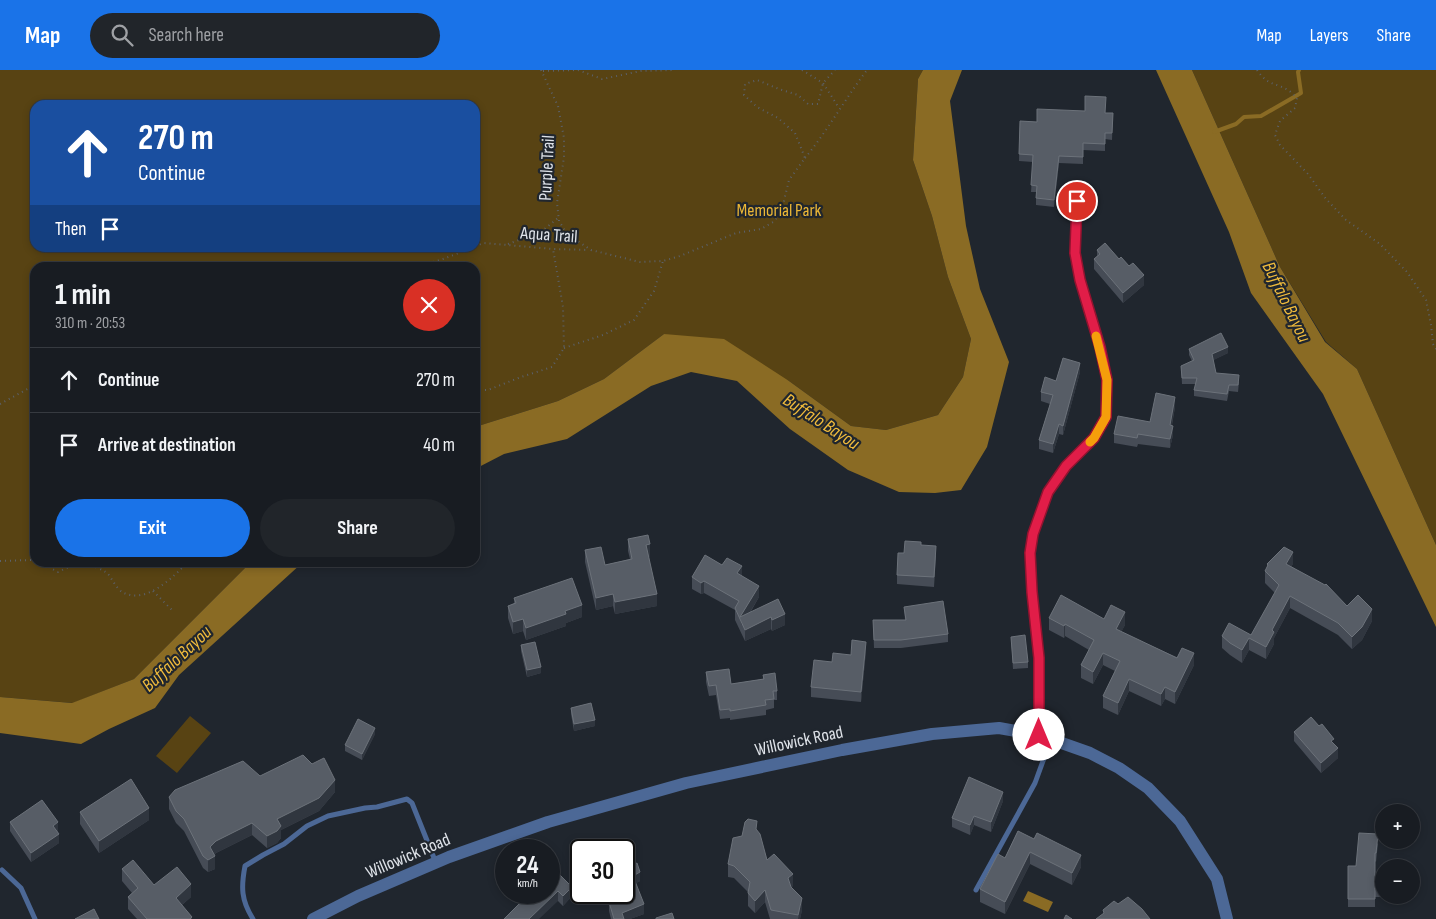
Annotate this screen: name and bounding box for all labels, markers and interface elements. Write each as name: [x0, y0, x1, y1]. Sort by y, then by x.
search box: [90, 13, 440, 58]
text: Map: [25, 21, 60, 50]
icon: search: [108, 21, 136, 49]
text: Search here: [148, 24, 224, 47]
text: Map: [1257, 25, 1282, 46]
text: Layers: [1310, 25, 1349, 46]
text: Share: [1377, 25, 1411, 46]
text: 270 m: [138, 117, 214, 160]
icon: ahead: [55, 120, 120, 185]
street label: Purple Trail: [535, 135, 559, 201]
text: Continue: [138, 160, 205, 187]
pin: [1056, 180, 1098, 222]
icon: arrive: [1063, 187, 1091, 215]
park label: Memorial Park: [737, 200, 822, 221]
icon: arrive: [96, 215, 124, 243]
text: Then: [55, 218, 86, 241]
street label: Aqua Trail: [519, 222, 578, 247]
water label: Buffalo Bayou: [1257, 258, 1315, 346]
text: 1 min: [55, 277, 111, 313]
button: close: [403, 279, 455, 331]
text: 310 m · 20:53: [55, 314, 125, 333]
icon: ahead: [55, 366, 83, 394]
text: Continue: [98, 369, 159, 392]
text: 270 m: [416, 369, 455, 392]
water label: Buffalo Bayou: [778, 389, 864, 455]
icon: arrive: [55, 431, 83, 459]
text: Arrive at destination: [98, 434, 236, 457]
text: 40 m: [423, 434, 455, 457]
button: Exit: [55, 499, 250, 557]
button: Share: [260, 499, 455, 557]
water label: Buffalo Bayou: [137, 621, 217, 697]
position arrow: [1012, 708, 1064, 760]
street label: Willowick Road: [753, 721, 845, 761]
map controls: [1375, 804, 1420, 904]
button: +: [1375, 804, 1420, 849]
street label: Willowick Road: [363, 829, 453, 883]
speed limit sign: 30: [570, 839, 635, 904]
text: 24: [516, 850, 539, 881]
button: −: [1375, 859, 1420, 904]
text: km/h: [517, 876, 538, 891]

